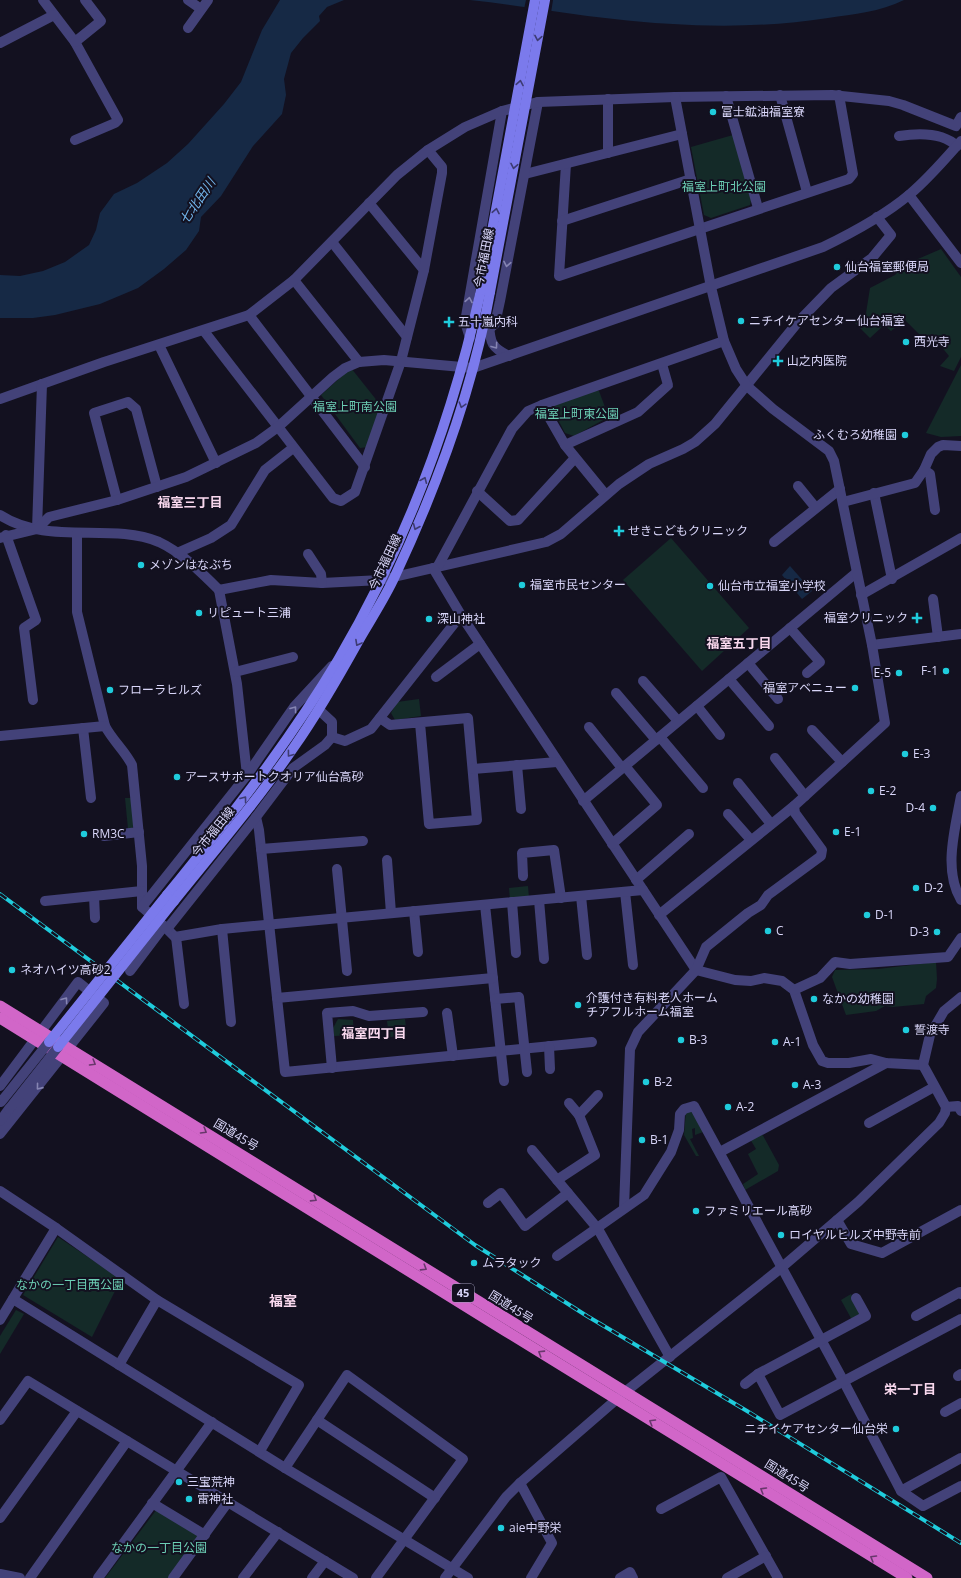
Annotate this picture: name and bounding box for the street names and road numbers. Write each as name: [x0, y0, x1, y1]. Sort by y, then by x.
street label: 今市福田線: [469, 227, 498, 289]
street label: 今市福田線: [364, 531, 405, 593]
street label: 今市福田線: [187, 803, 238, 860]
street label: 国道45号: [211, 1114, 262, 1155]
road number: 45: [452, 1284, 474, 1302]
street label: 国道45号: [486, 1286, 537, 1327]
street label: 国道45号: [762, 1455, 813, 1496]

